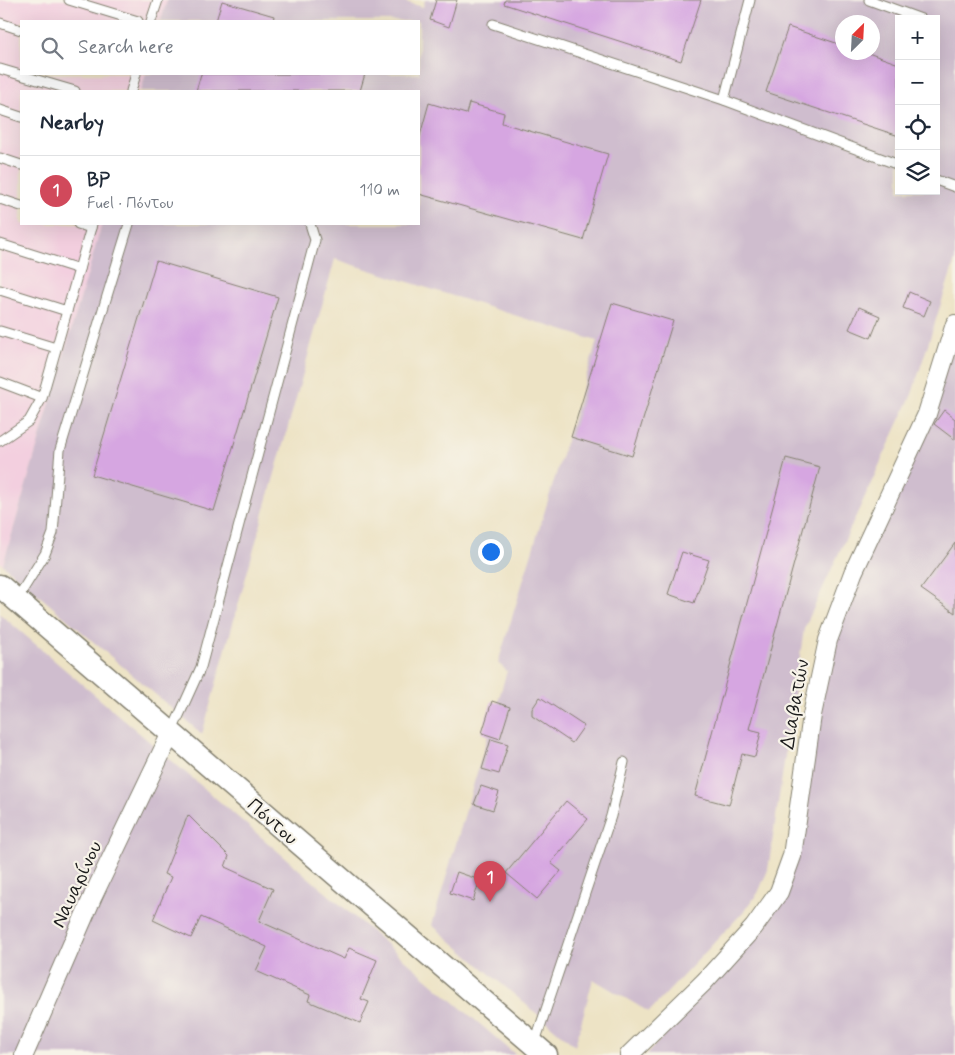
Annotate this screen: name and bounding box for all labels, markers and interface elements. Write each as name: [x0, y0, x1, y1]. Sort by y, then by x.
north arrow: [835, 15, 880, 60]
map controls: [895, 15, 940, 195]
button: +: [895, 15, 940, 60]
search box: [20, 20, 420, 75]
icon: search: [38, 34, 66, 62]
text: Search here: [78, 35, 174, 60]
button: −: [895, 60, 940, 105]
button: locate: [895, 105, 940, 150]
text: Nearby: [40, 109, 104, 137]
button: layers: [895, 150, 940, 195]
text: BP: [87, 168, 110, 193]
text: 1: [52, 180, 60, 201]
text: 110 m: [359, 180, 400, 201]
text: Fuel · Πόντου: [87, 193, 174, 214]
your location: [478, 539, 504, 565]
street label: Διαβατών: [774, 657, 817, 751]
street label: Πόντου: [241, 793, 303, 852]
street label: Ναυαρίνου: [45, 837, 109, 932]
pin: 1: [474, 861, 506, 902]

